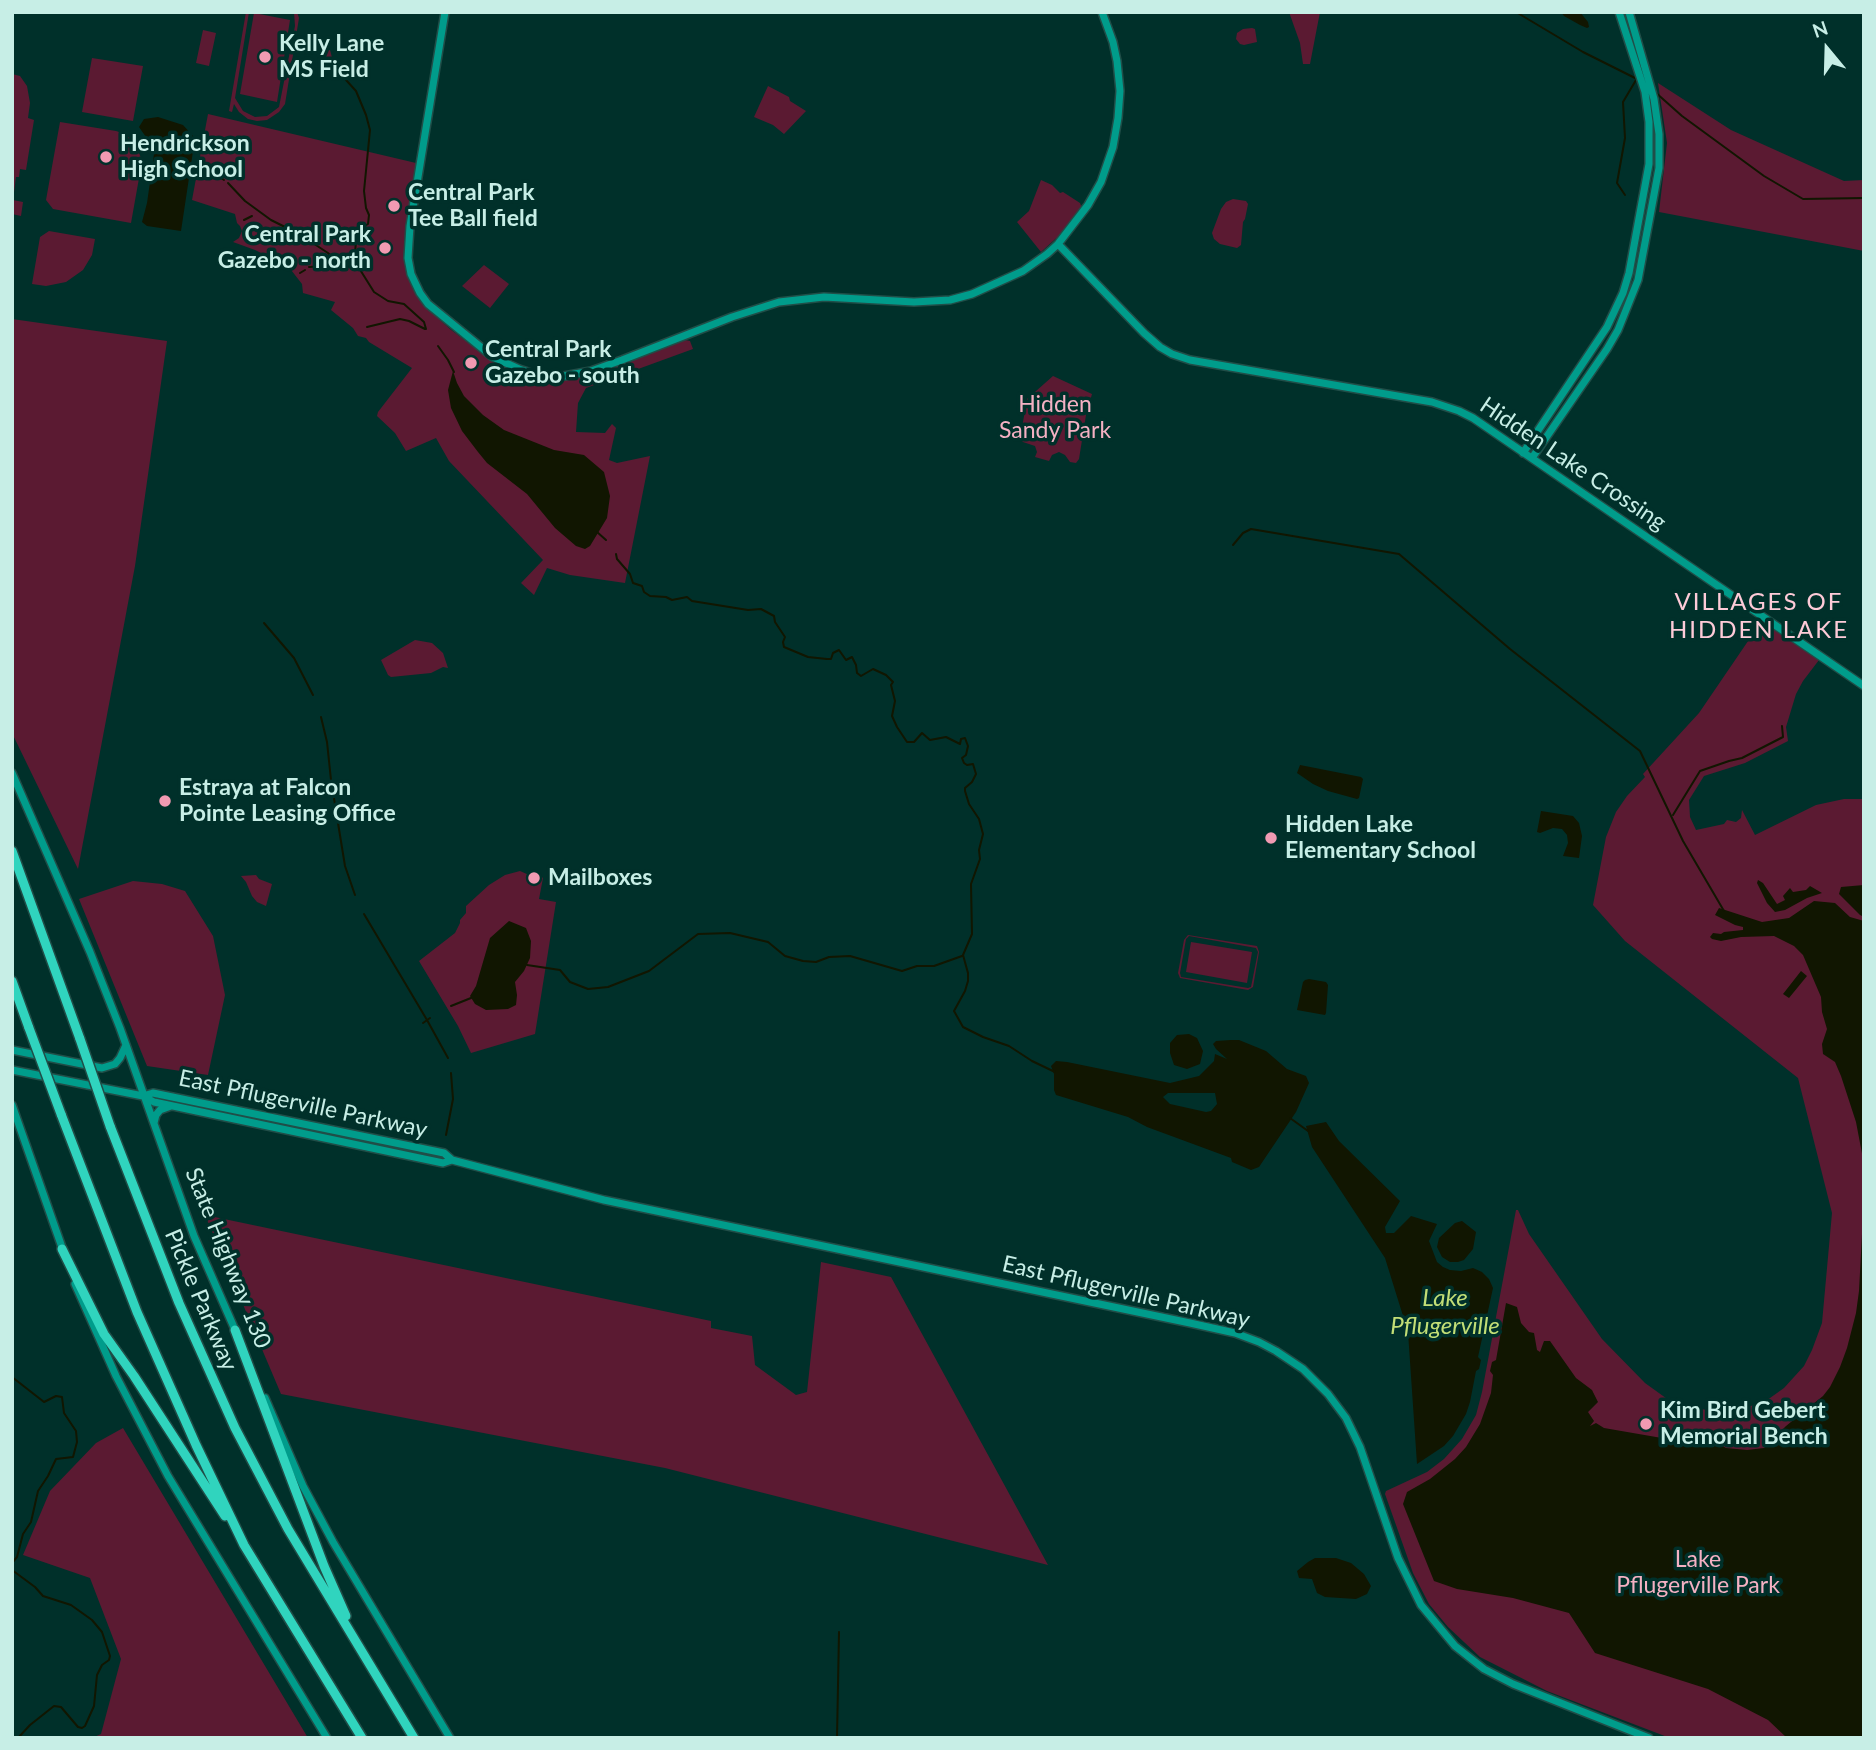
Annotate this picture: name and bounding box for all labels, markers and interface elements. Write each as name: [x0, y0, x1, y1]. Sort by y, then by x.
north arrow: [1792, 14, 1862, 84]
text: N: [1809, 15, 1831, 42]
place label: Kelly Lane MS Field: [279, 30, 384, 84]
marker: Kelly Lane MS Field: [257, 49, 273, 65]
place label: Hendrickson High School: [120, 130, 250, 184]
marker: Hendrickson High School: [98, 149, 114, 165]
place label: Central Park Tee Ball field: [408, 179, 538, 233]
marker: Central Park Tee Ball field: [386, 198, 402, 214]
place label: Central Park Gazebo - north: [218, 221, 371, 275]
marker: Central Park Gazebo - north: [377, 240, 393, 256]
place label: Central Park Gazebo - south: [485, 336, 640, 390]
marker: Central Park Gazebo - south: [463, 355, 479, 371]
park label: Hidden Sandy Park: [999, 391, 1111, 445]
street label: Hidden Lake Crossing: [1475, 392, 1671, 536]
district label: VILLAGES OF HIDDEN LAKE: [1670, 588, 1848, 644]
place label: Estraya at Falcon Pointe Leasing Office: [179, 774, 396, 828]
marker: Estraya at Falcon Pointe Leasing Office: [157, 793, 173, 809]
place label: Hidden Lake Elementary School: [1285, 811, 1476, 865]
marker: Hidden Lake Elementary School: [1263, 830, 1279, 846]
place label: Mailboxes: [548, 864, 652, 892]
marker: Mailboxes: [526, 870, 542, 886]
street label: East Pflugerville Parkway: [176, 1064, 430, 1144]
street label: State Highway 130: [179, 1164, 277, 1352]
street label: Pickle Parkway: [159, 1225, 243, 1375]
street label: East Pflugerville Parkway: [999, 1250, 1253, 1334]
water label: Lake Pflugerville: [1390, 1284, 1500, 1340]
place label: Kim Bird Gebert Memorial Bench: [1660, 1397, 1828, 1451]
marker: Kim Bird Gebert Memorial Bench: [1638, 1416, 1654, 1432]
park label: Lake Pflugerville Park: [1616, 1546, 1780, 1600]

